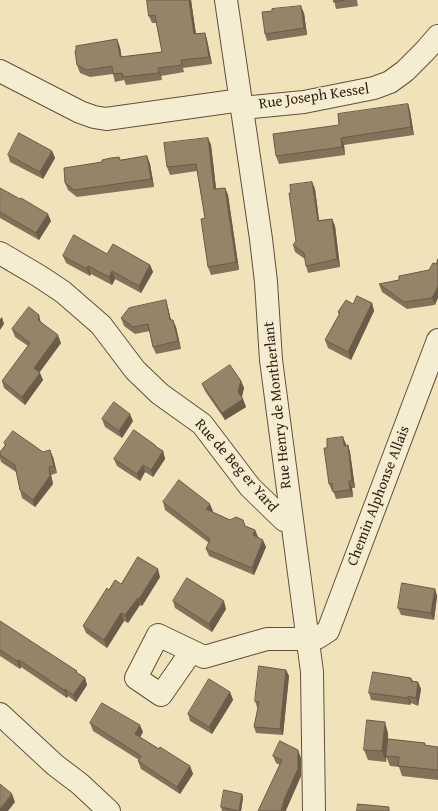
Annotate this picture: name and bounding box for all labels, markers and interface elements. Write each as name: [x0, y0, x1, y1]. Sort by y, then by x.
street label: Rue Joseph Kessel: [258, 80, 370, 114]
street label: Rue Henry de Montherlant: [260, 320, 296, 490]
street label: Rue de Beg er Yard: [191, 416, 281, 516]
street label: Chemin Alphonse Allais: [344, 423, 414, 569]

